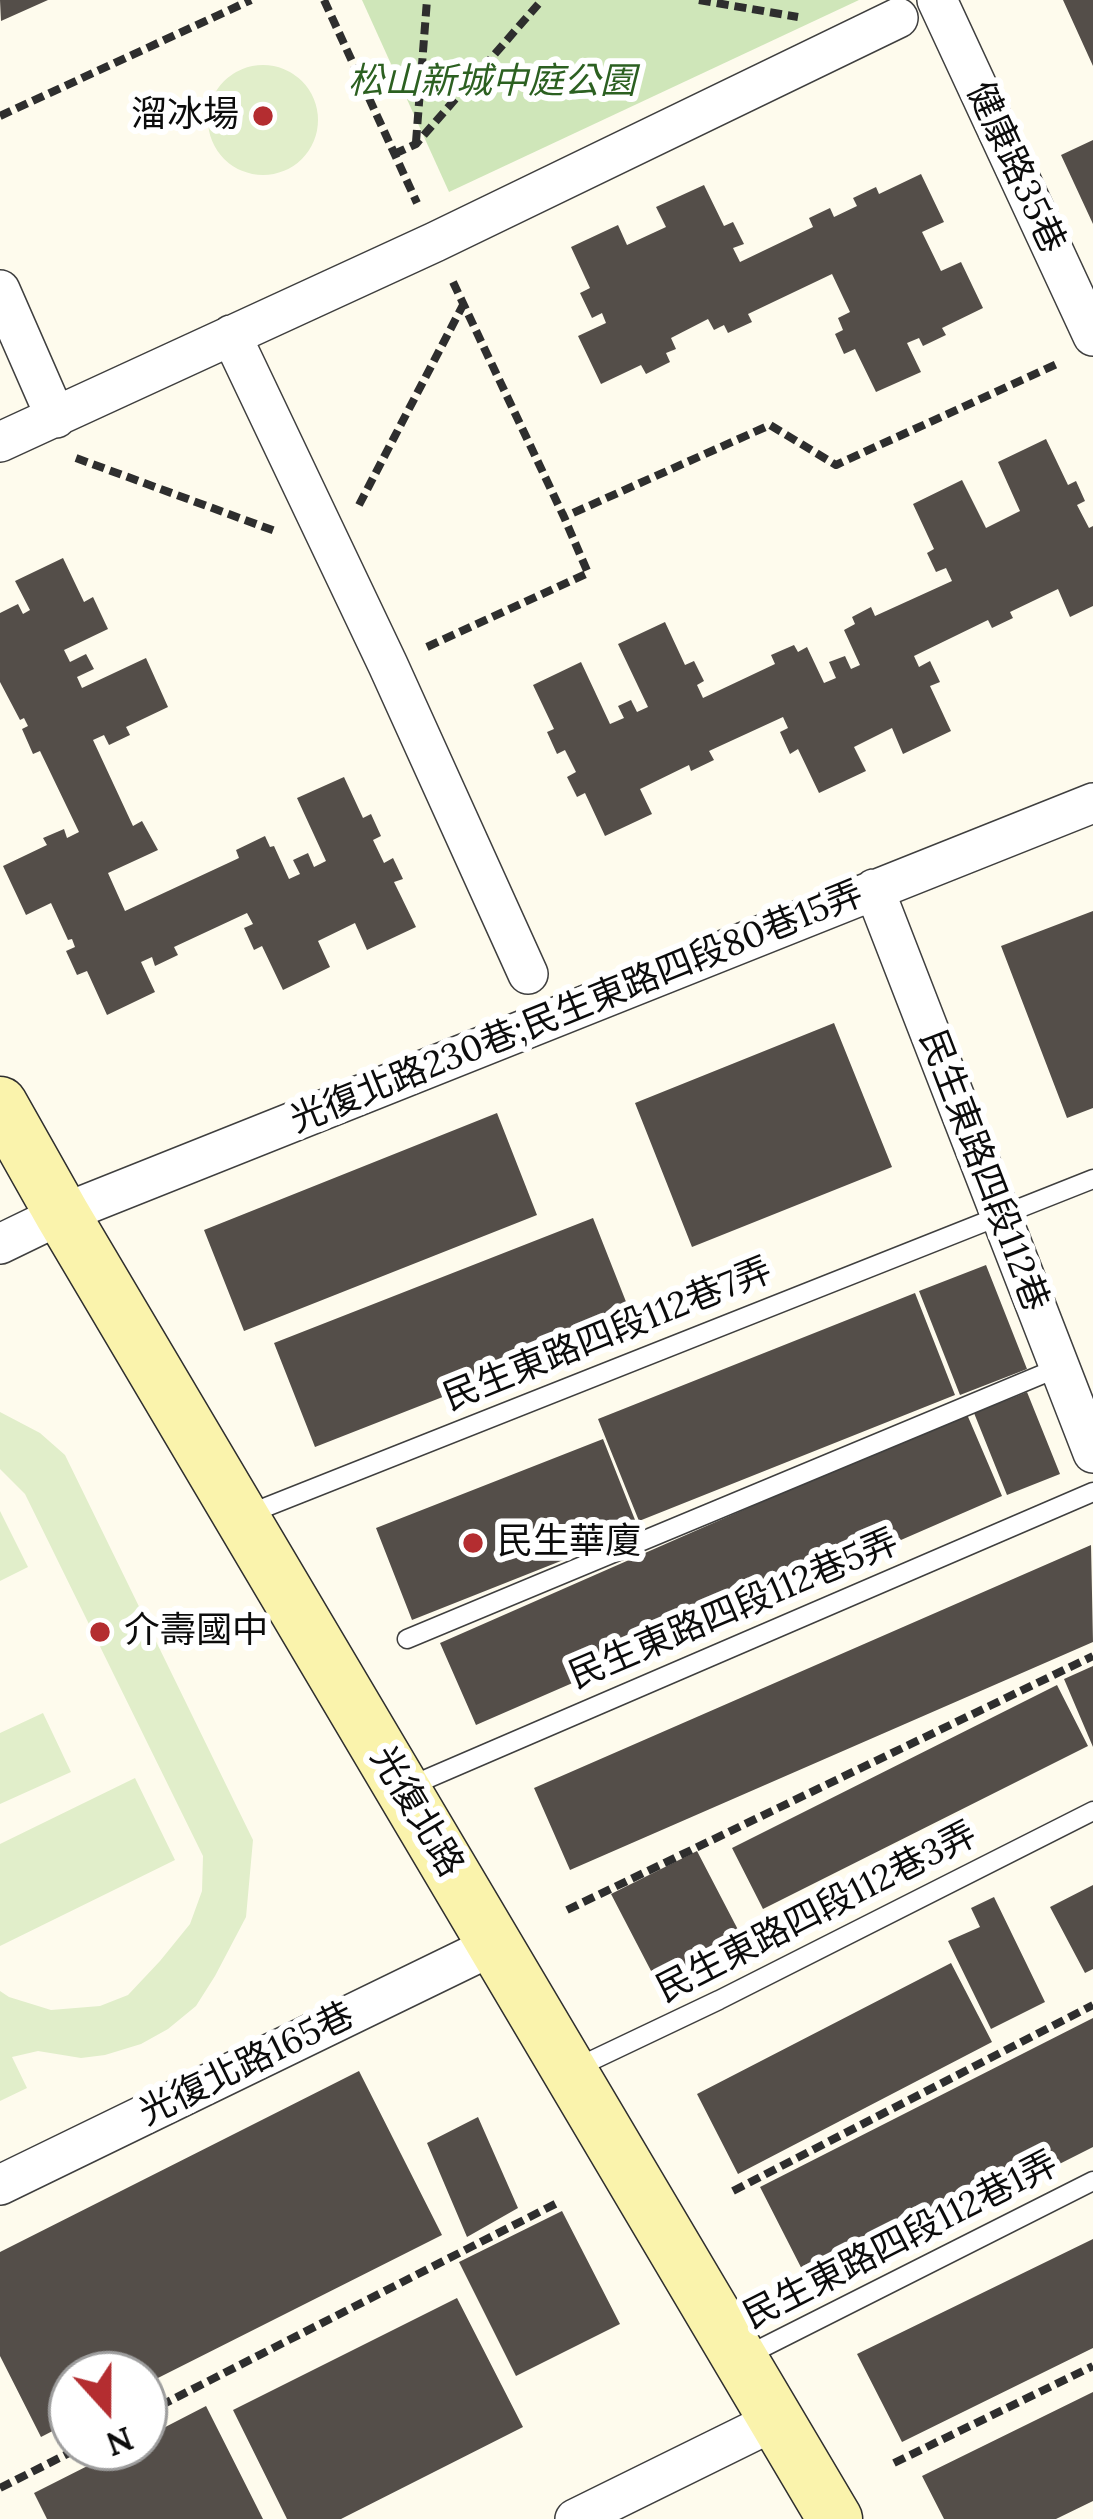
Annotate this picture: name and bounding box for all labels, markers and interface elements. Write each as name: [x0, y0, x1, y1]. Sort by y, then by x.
park label: 松山新城中庭公園: [348, 61, 636, 105]
street label: 健康路35巷: [957, 76, 1073, 260]
place label: 溜冰場: [131, 94, 239, 138]
marker: 溜冰場: [250, 103, 276, 129]
street label: 光復北路230巷;民生東路四段80巷15弄: [284, 873, 870, 1143]
street label: 民生東路四段112巷: [910, 1024, 1056, 1318]
street label: 民生東路四段112巷7弄: [438, 1249, 778, 1421]
place label: 民生華廈: [497, 1521, 641, 1565]
street label: 民生東路四段112巷5弄: [563, 1521, 905, 1699]
marker: 民生華廈: [460, 1530, 486, 1556]
place label: 介壽國中: [124, 1610, 268, 1654]
marker: 介壽國中: [87, 1619, 113, 1645]
street label: 光復北路: [360, 1739, 472, 1885]
street label: 民生東路四段112巷3弄: [650, 1813, 984, 2013]
street label: 光復北路165巷: [133, 1994, 361, 2136]
street label: 民生東路四段112巷1弄: [737, 2143, 1065, 2339]
north arrow: [48, 2351, 168, 2471]
text: N: [100, 2418, 139, 2466]

